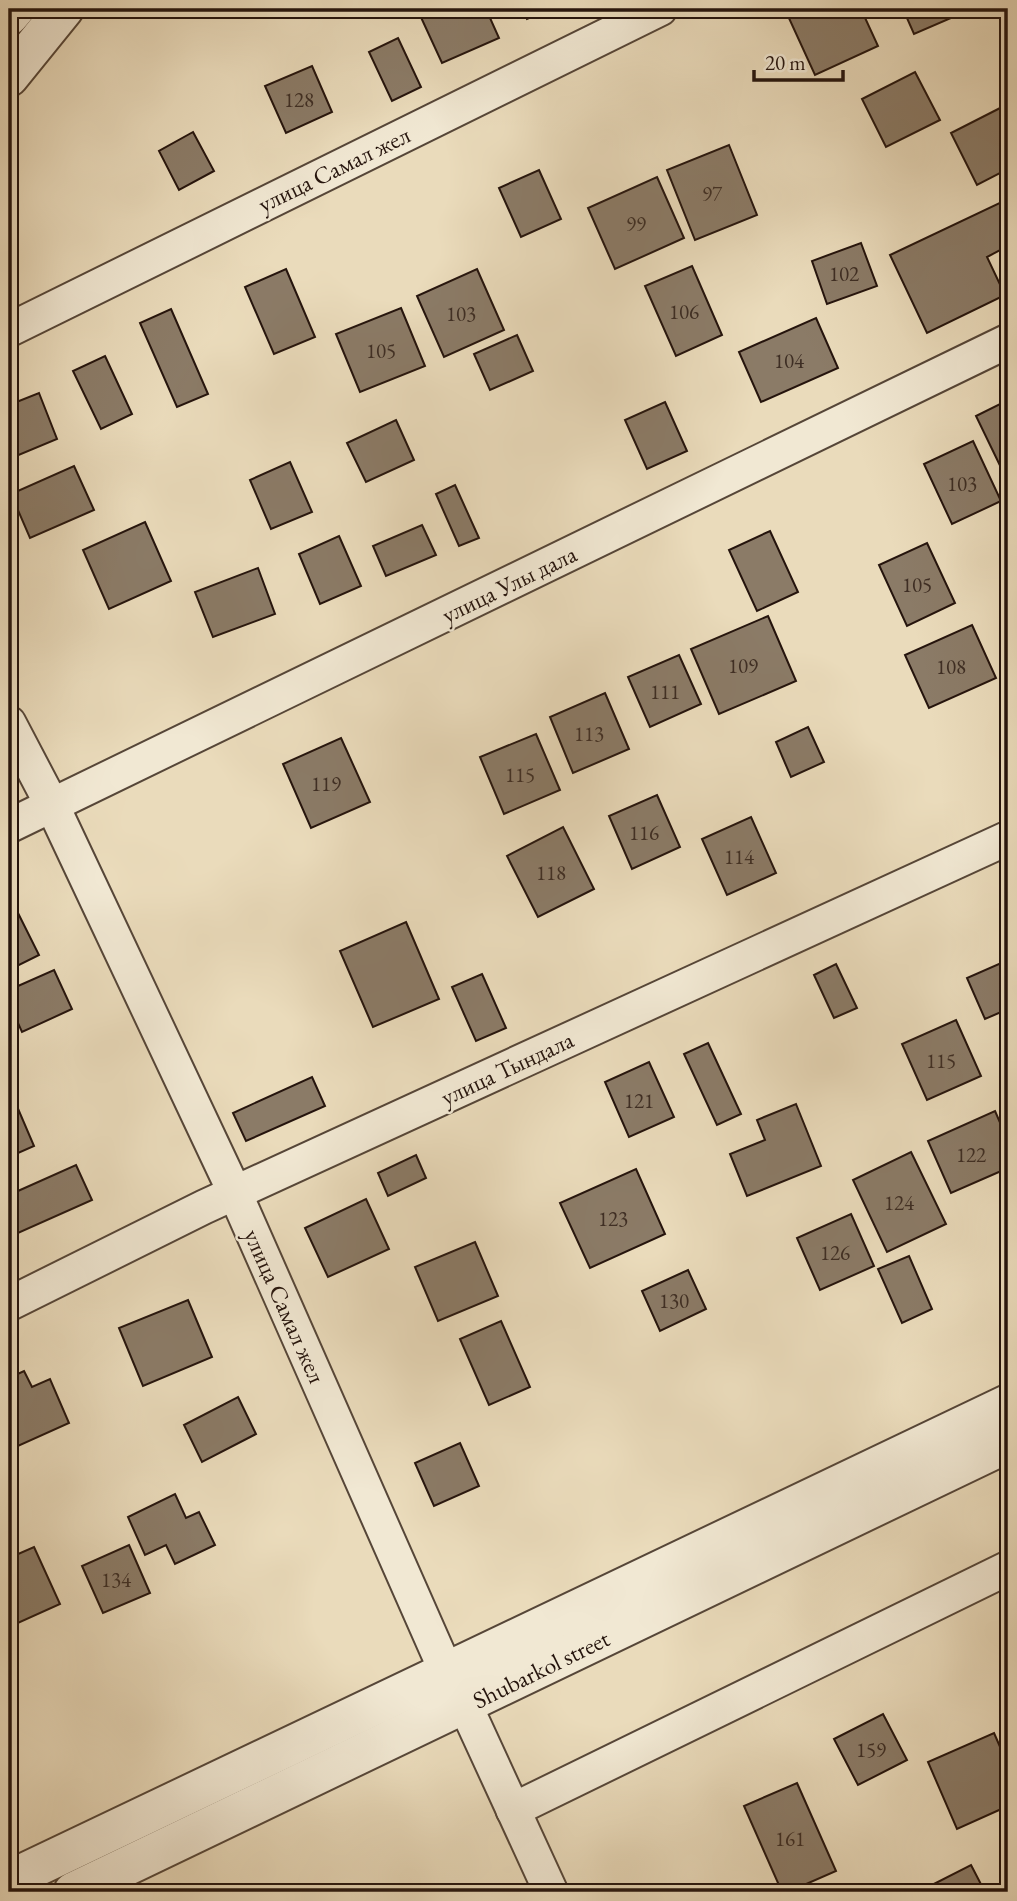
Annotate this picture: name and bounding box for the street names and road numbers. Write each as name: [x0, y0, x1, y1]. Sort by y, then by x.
street label: улица Самал жел: [253, 119, 415, 219]
street label: улица Улы дала: [436, 538, 582, 630]
street label: улица Тындала: [436, 1023, 579, 1112]
street label: улица Самал жел: [237, 1224, 333, 1388]
street label: Shubarkol street: [468, 1622, 615, 1715]

